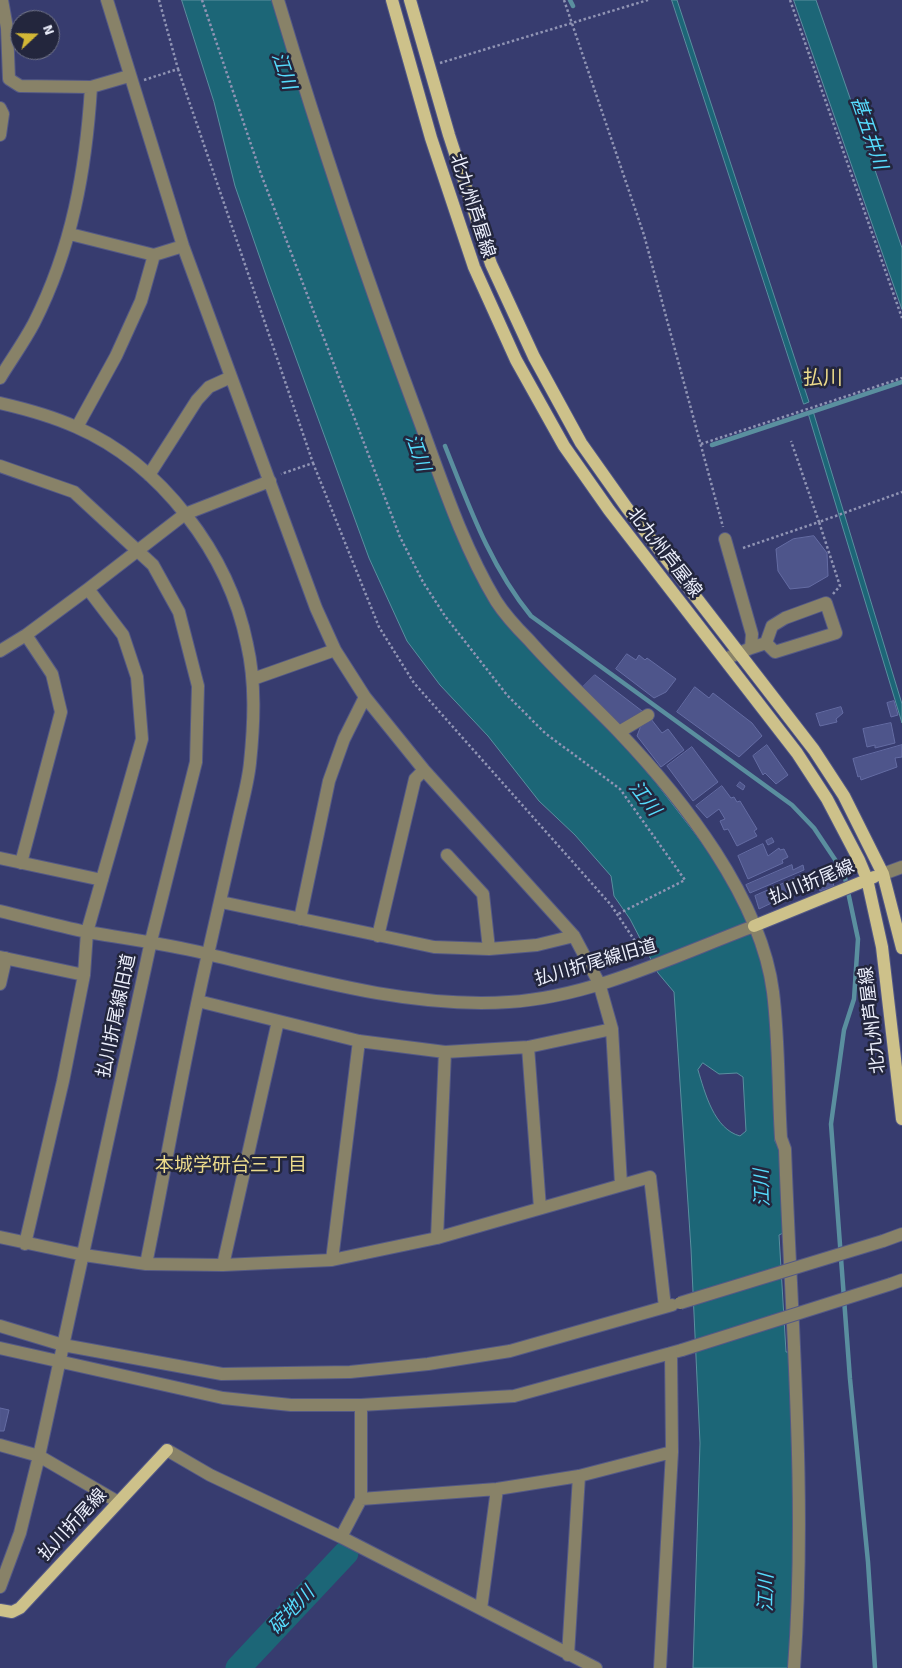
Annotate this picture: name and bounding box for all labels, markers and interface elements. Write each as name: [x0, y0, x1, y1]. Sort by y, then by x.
north arrow: [10, 10, 60, 60]
text: N: [39, 22, 58, 37]
water label: 江川: [266, 49, 300, 93]
water label: 甚五井川: [845, 93, 891, 173]
street label: 北九州芦屋線: [445, 151, 499, 261]
district label: 払川: [803, 367, 843, 391]
water label: 江川: [400, 431, 434, 475]
street label: 北九州芦屋線: [622, 504, 706, 602]
water label: 江川: [623, 777, 665, 821]
street label: 払川折尾線: [766, 856, 858, 910]
street label: 払川折尾線旧道: [532, 935, 660, 991]
street label: 払川折尾線旧道: [93, 952, 141, 1080]
street label: 北九州芦屋線: [856, 965, 890, 1075]
district label: 本城学研台三丁目: [155, 1155, 307, 1177]
water label: 江川: [751, 1169, 775, 1207]
street label: 払川折尾線: [34, 1485, 112, 1565]
water label: 江川: [755, 1574, 779, 1612]
water label: 碇地川: [264, 1582, 320, 1640]

